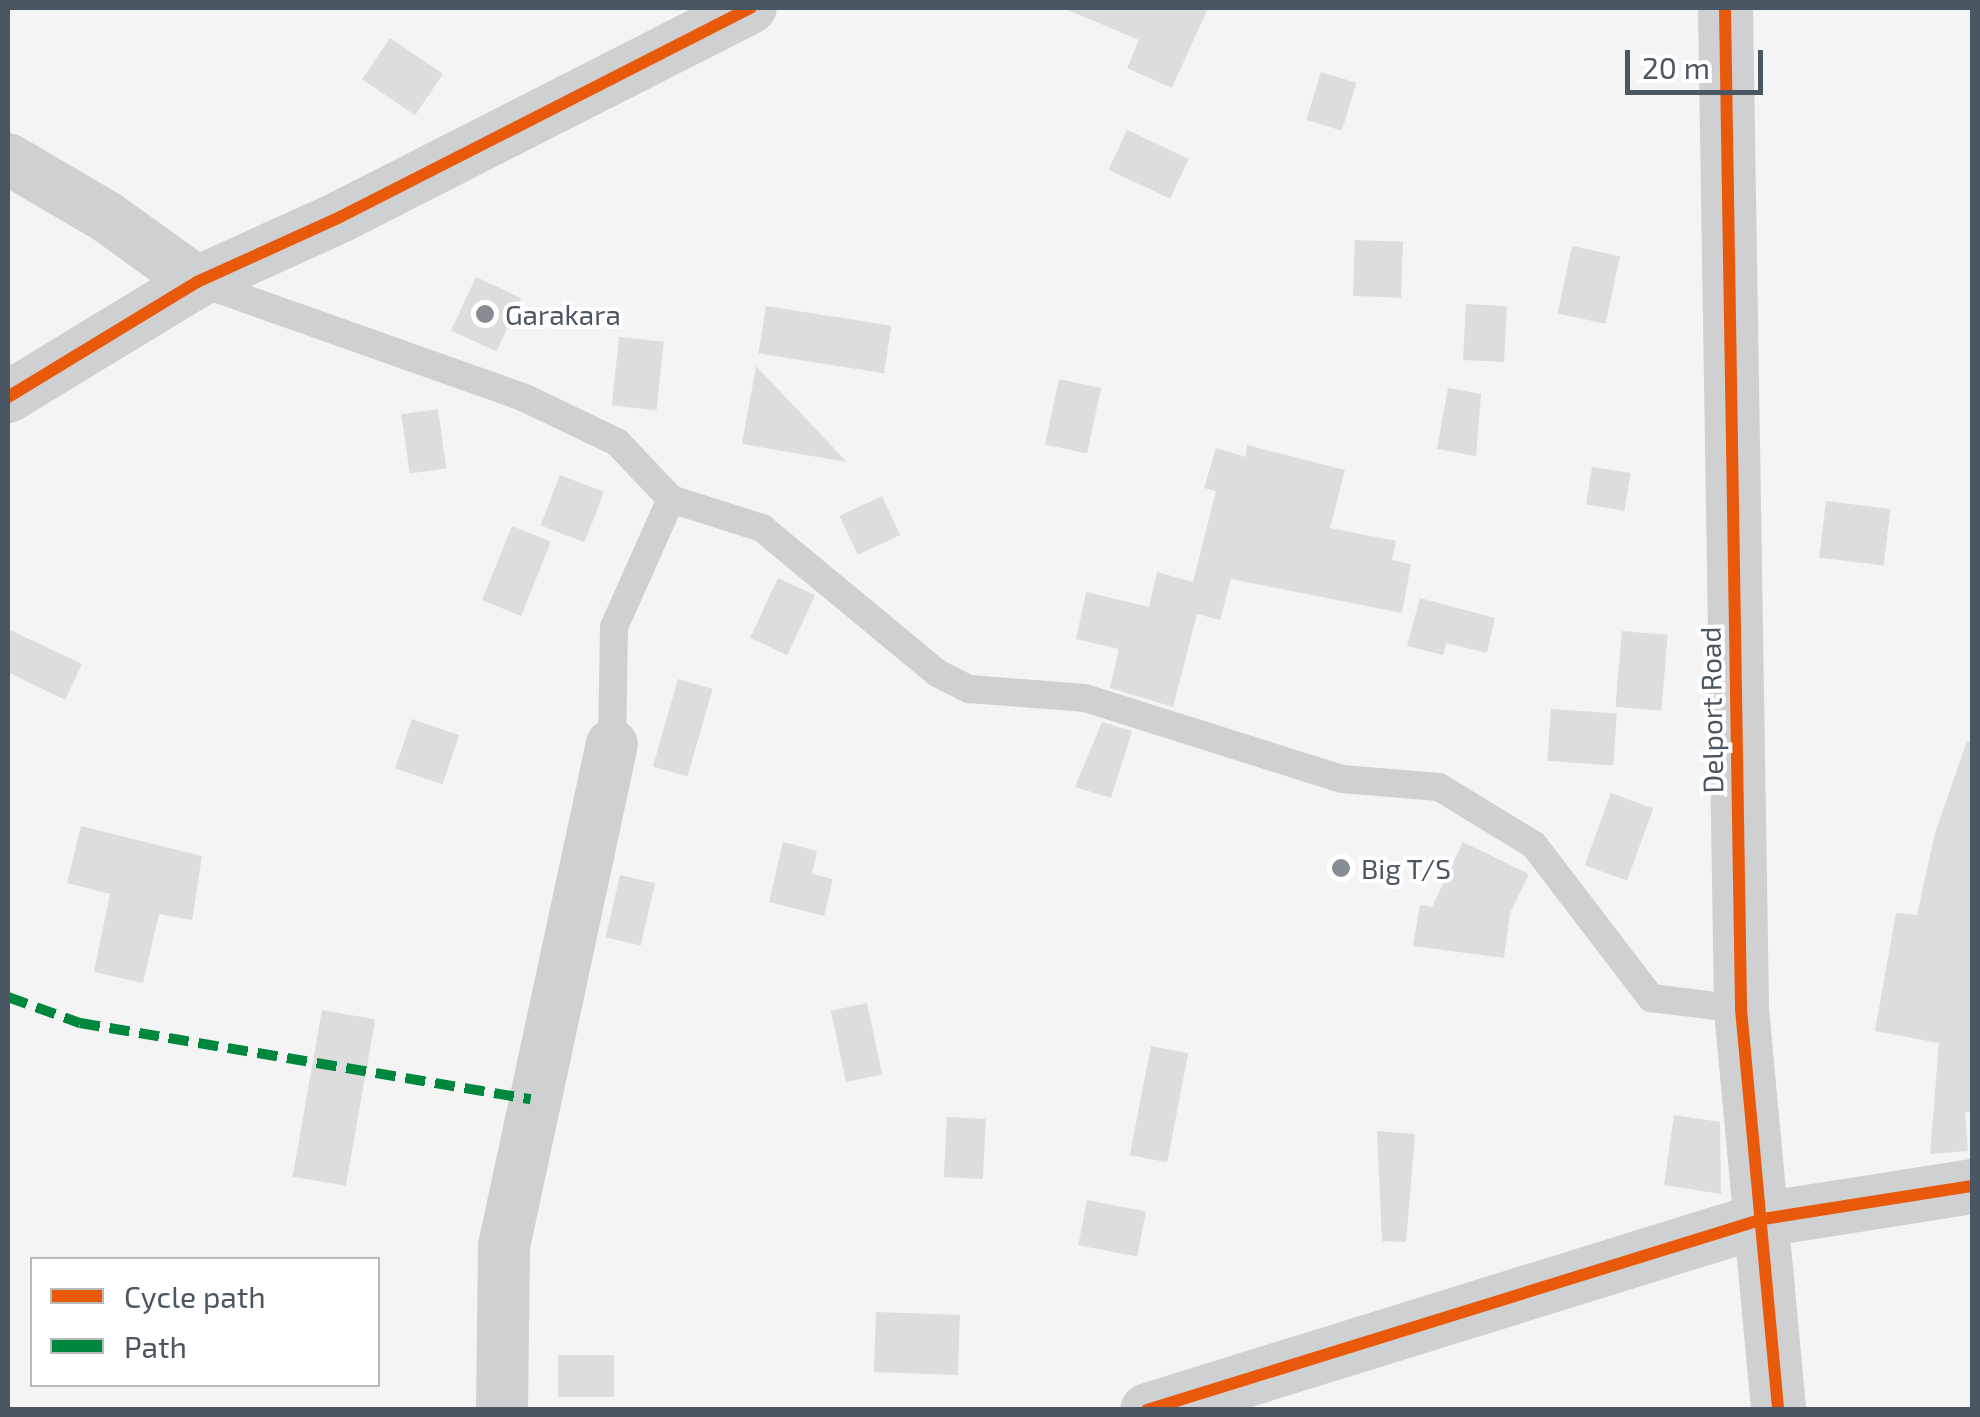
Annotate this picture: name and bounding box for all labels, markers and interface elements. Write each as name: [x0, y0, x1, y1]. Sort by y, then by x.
scale bar: [1630, 30, 1768, 92]
text: 20 m: [1642, 49, 1710, 85]
place label: Garakara: [505, 297, 621, 331]
marker: Garakara: [474, 303, 496, 325]
street label: Delport Road: [1693, 626, 1729, 794]
place label: Big T/S: [1361, 851, 1452, 885]
marker: Big T/S: [1330, 857, 1352, 879]
legend: [30, 1257, 380, 1387]
text: Cycle path: [124, 1278, 266, 1314]
text: Path: [124, 1328, 187, 1364]

